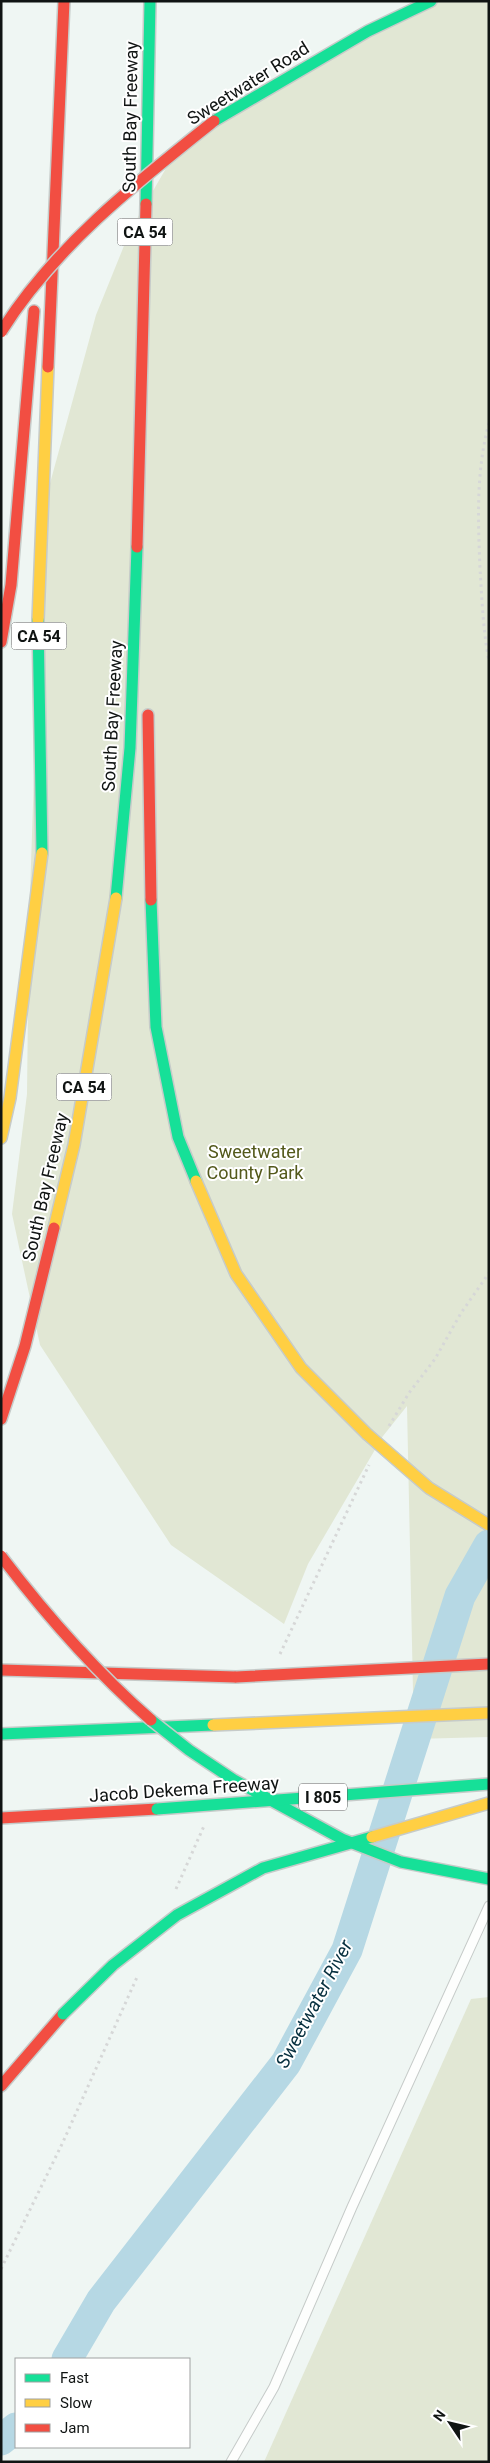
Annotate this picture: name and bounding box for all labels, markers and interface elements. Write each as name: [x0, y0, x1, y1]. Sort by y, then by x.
street label: Sweetwater Road: [183, 37, 313, 129]
street label: South Bay Freeway: [118, 41, 142, 193]
road number: CA 54: [118, 218, 172, 246]
road number: CA 54: [12, 622, 66, 650]
street label: South Bay Freeway: [98, 639, 126, 792]
road number: CA 54: [56, 1074, 112, 1100]
street label: South Bay Freeway: [18, 1110, 72, 1263]
park label: Sweetwater County Park: [207, 1141, 304, 1183]
street label: Jacob Dekema Freeway: [88, 1772, 280, 1806]
road number: I 805: [299, 1784, 347, 1810]
water label: Sweetwater River: [271, 1935, 358, 2072]
legend: [15, 2358, 190, 2448]
text: Fast: [60, 2369, 89, 2387]
text: Slow: [60, 2394, 92, 2412]
north arrow: [425, 2398, 475, 2448]
text: N: [430, 2407, 449, 2424]
text: Jam: [60, 2419, 90, 2437]

